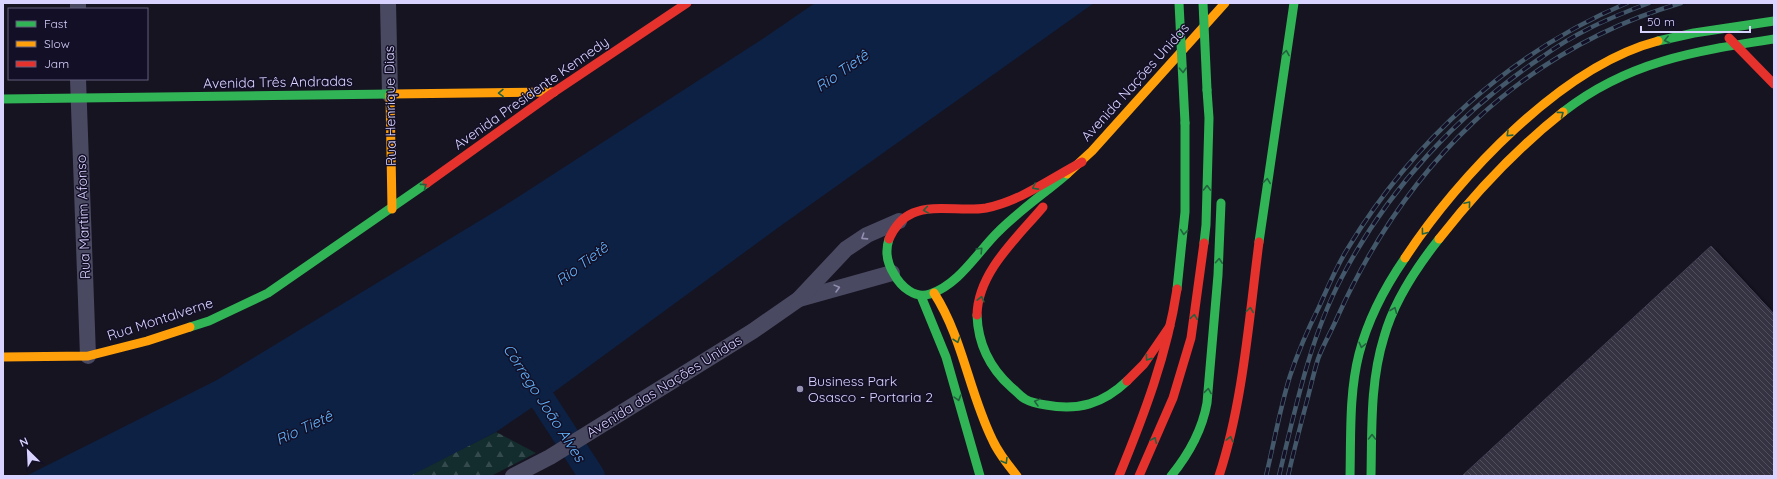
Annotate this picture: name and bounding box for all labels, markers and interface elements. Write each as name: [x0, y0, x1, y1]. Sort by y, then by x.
legend: [8, 8, 148, 80]
scale bar: [1641, 8, 1750, 34]
text: 50 m: [1647, 14, 1675, 29]
text: Fast: [44, 16, 68, 31]
street label: Avenida Nações Unidas: [1077, 19, 1193, 145]
street label: Avenida Presidente Kennedy: [450, 33, 612, 153]
one-way arrow: [1663, 35, 1670, 43]
text: Slow: [44, 36, 70, 51]
water label: Rio Tietê: [811, 45, 872, 96]
street label: Rua Henrique Dias: [380, 46, 400, 166]
one-way arrow: [1281, 50, 1290, 56]
text: Jam: [44, 56, 69, 71]
one-way arrow: [1178, 67, 1187, 73]
street label: Avenida Três Andradas: [203, 72, 353, 92]
one-way arrow: [498, 89, 504, 97]
one-way arrow: [1556, 111, 1563, 118]
one-way arrow: [1506, 129, 1514, 137]
street label: Rua Martim Afonso: [72, 154, 94, 280]
one-way arrow: [1262, 178, 1271, 184]
one-way arrow: [1032, 182, 1039, 190]
one-way arrow: [419, 184, 426, 191]
one-way arrow: [1203, 185, 1211, 191]
one-way arrow: [1463, 201, 1470, 209]
one-way arrow: [923, 205, 929, 213]
one-way arrow: [1421, 227, 1428, 234]
one-way arrow: [1180, 229, 1189, 235]
one-way arrow: [861, 232, 868, 240]
water label: Rio Tietê: [552, 237, 612, 289]
one-way arrow: [975, 247, 983, 255]
one-way arrow: [1214, 258, 1223, 264]
one-way arrow: [833, 284, 840, 293]
street label: Rua Montalverne: [105, 293, 215, 345]
one-way arrow: [976, 296, 984, 302]
one-way arrow: [1389, 306, 1397, 313]
one-way arrow: [1245, 307, 1254, 313]
one-way arrow: [1189, 314, 1198, 320]
street label: Avenida das Nações Unidas: [583, 331, 745, 441]
one-way arrow: [953, 337, 961, 344]
water label: Córrego João Alves: [499, 340, 590, 466]
one-way arrow: [1358, 342, 1366, 348]
one-way arrow: [1145, 354, 1153, 361]
place label: Business Park Osasco - Portaria 2: [808, 372, 933, 406]
marker: Business Park Osasco - Portaria 2: [795, 384, 805, 394]
one-way arrow: [1203, 388, 1212, 394]
one-way arrow: [953, 394, 962, 401]
one-way arrow: [1034, 399, 1040, 407]
water label: Rio Tietê: [272, 406, 336, 449]
north arrow: [8, 431, 48, 471]
text: N: [17, 434, 30, 450]
one-way arrow: [1368, 434, 1376, 440]
one-way arrow: [1226, 435, 1234, 442]
one-way arrow: [1150, 437, 1158, 444]
one-way arrow: [1000, 457, 1007, 464]

